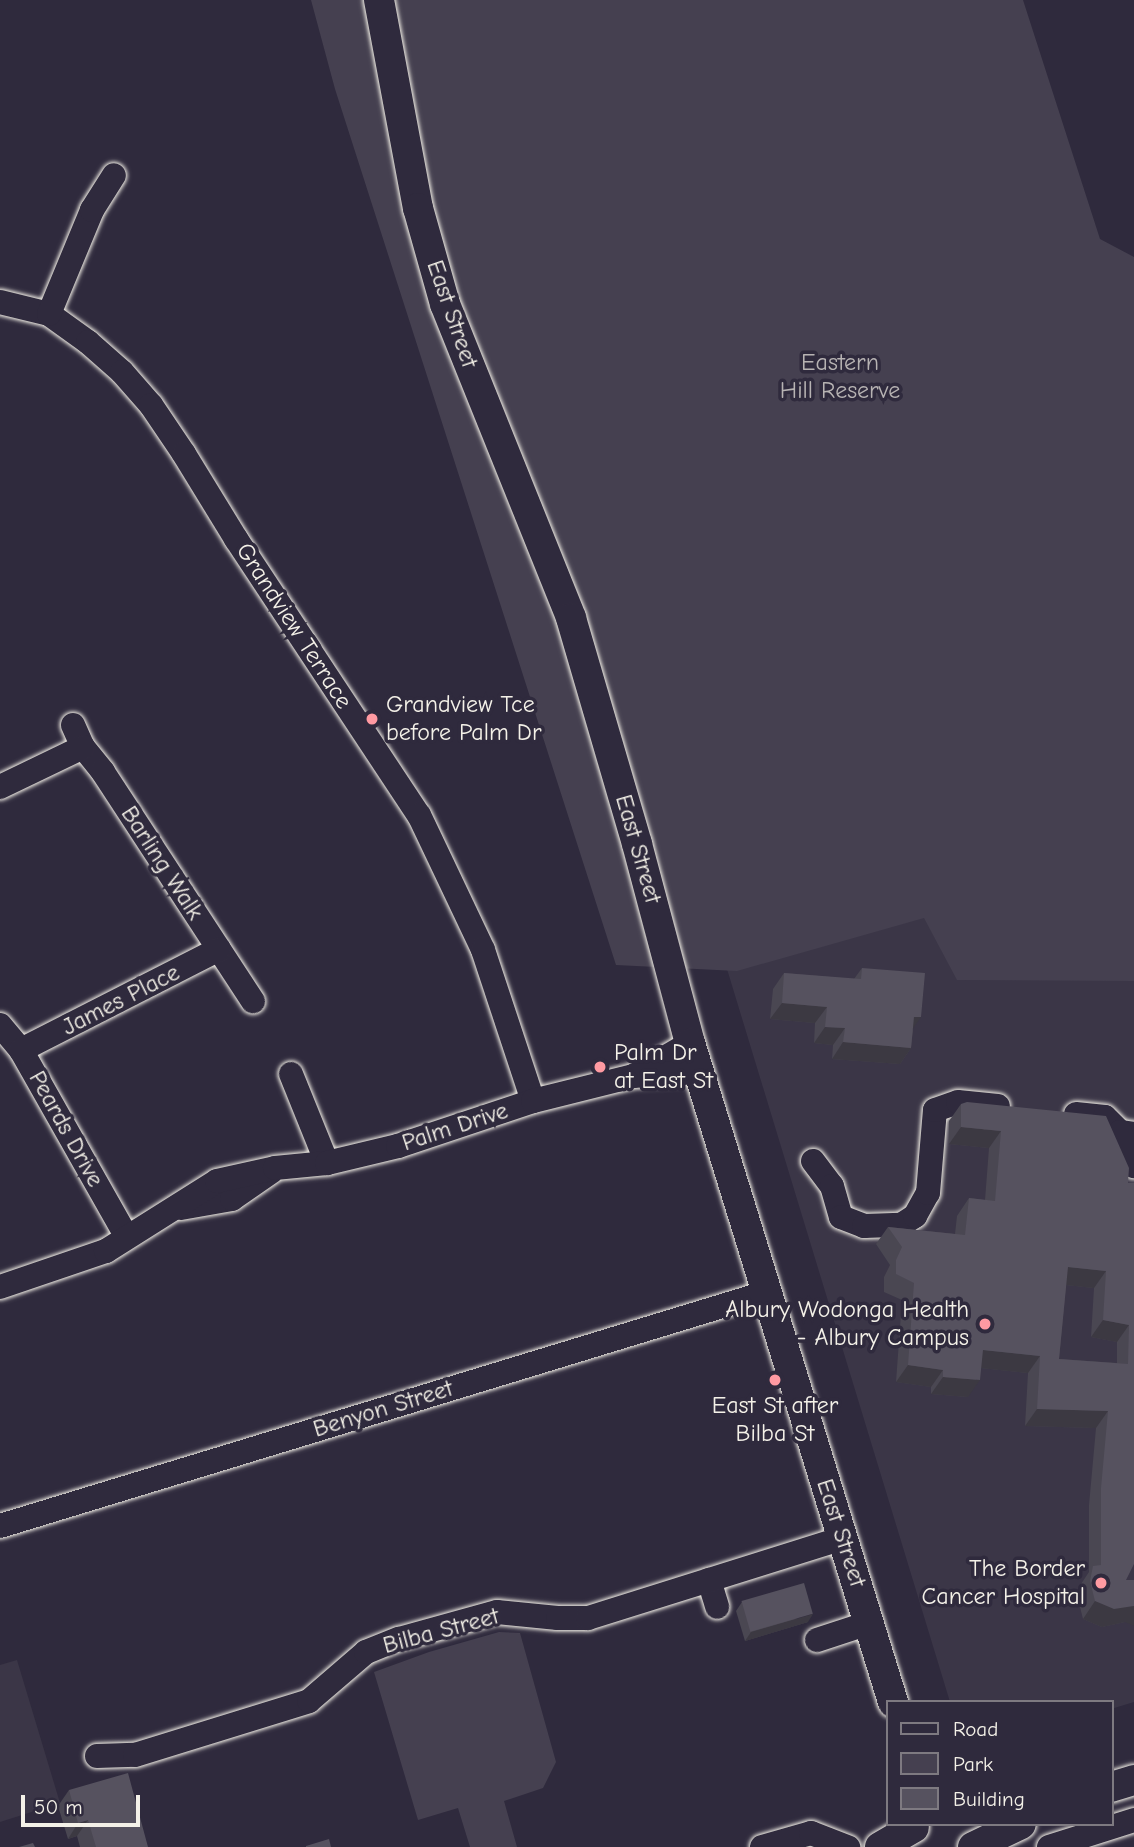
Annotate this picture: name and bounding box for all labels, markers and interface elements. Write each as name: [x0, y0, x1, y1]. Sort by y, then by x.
street label: East Street: [420, 256, 484, 372]
park label: Eastern Hill Reserve: [780, 349, 900, 405]
street label: Grandview Terrace: [230, 538, 358, 714]
place label: Grandview Tce before Palm Dr: [386, 691, 541, 747]
marker: Grandview Tce before Palm Dr: [364, 711, 380, 727]
street label: East Street: [609, 791, 667, 907]
street label: Barling Walk: [115, 801, 209, 925]
street label: James Place: [57, 958, 185, 1042]
place label: Palm Dr at East St: [614, 1039, 713, 1095]
marker: Palm Dr at East St: [592, 1059, 608, 1075]
street label: Peards Drive: [22, 1066, 110, 1192]
street label: Palm Drive: [398, 1096, 512, 1158]
place label: Albury Wodonga Health - Albury Campus: [725, 1296, 969, 1352]
marker: Albury Wodonga Health - Albury Campus: [975, 1314, 995, 1334]
marker: East St after Bilba St: [767, 1372, 783, 1388]
street label: Benyon Street: [310, 1374, 456, 1444]
place label: East St after Bilba St: [712, 1392, 838, 1448]
street label: East Street: [810, 1475, 872, 1591]
place label: The Border Cancer Hospital: [922, 1555, 1085, 1611]
marker: The Border Cancer Hospital: [1091, 1573, 1111, 1593]
street label: Bilba Street: [380, 1602, 502, 1660]
legend: [886, 1700, 1113, 1826]
text: Road: [953, 1717, 998, 1741]
text: Park: [953, 1752, 993, 1776]
scale bar: [24, 1780, 144, 1824]
text: Building: [953, 1787, 1025, 1811]
text: 50 m: [34, 1795, 83, 1819]

